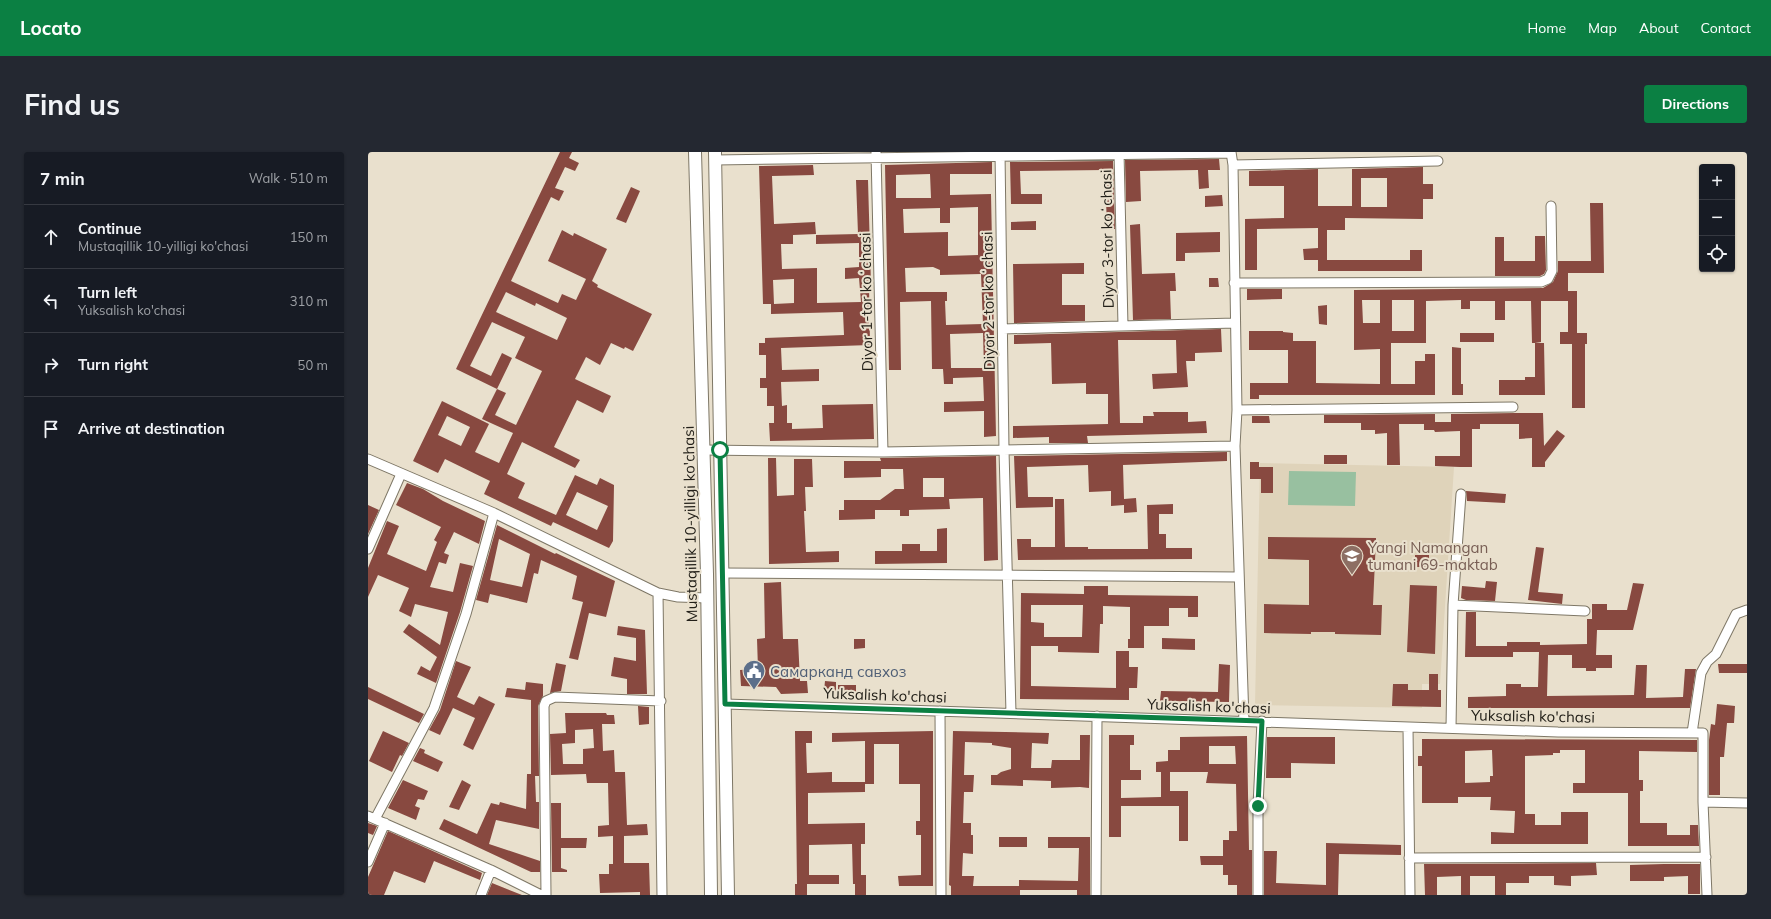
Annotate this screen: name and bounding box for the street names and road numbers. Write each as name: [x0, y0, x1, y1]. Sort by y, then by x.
street label: Diyor 3-tor koʻchasi: [1096, 169, 1118, 309]
street label: Diyor 2-tor koʻchasi: [977, 231, 999, 371]
street label: Diyor 1-tor koʻchasi: [855, 232, 877, 372]
street label: Mustaqillik 10-yilligi ko'chasi: [679, 426, 701, 622]
street label: Yuksalish ko'chasi: [822, 683, 947, 707]
street label: Yuksalish ko'chasi: [1146, 694, 1271, 718]
street label: Yuksalish ko'chasi: [1470, 705, 1595, 727]

